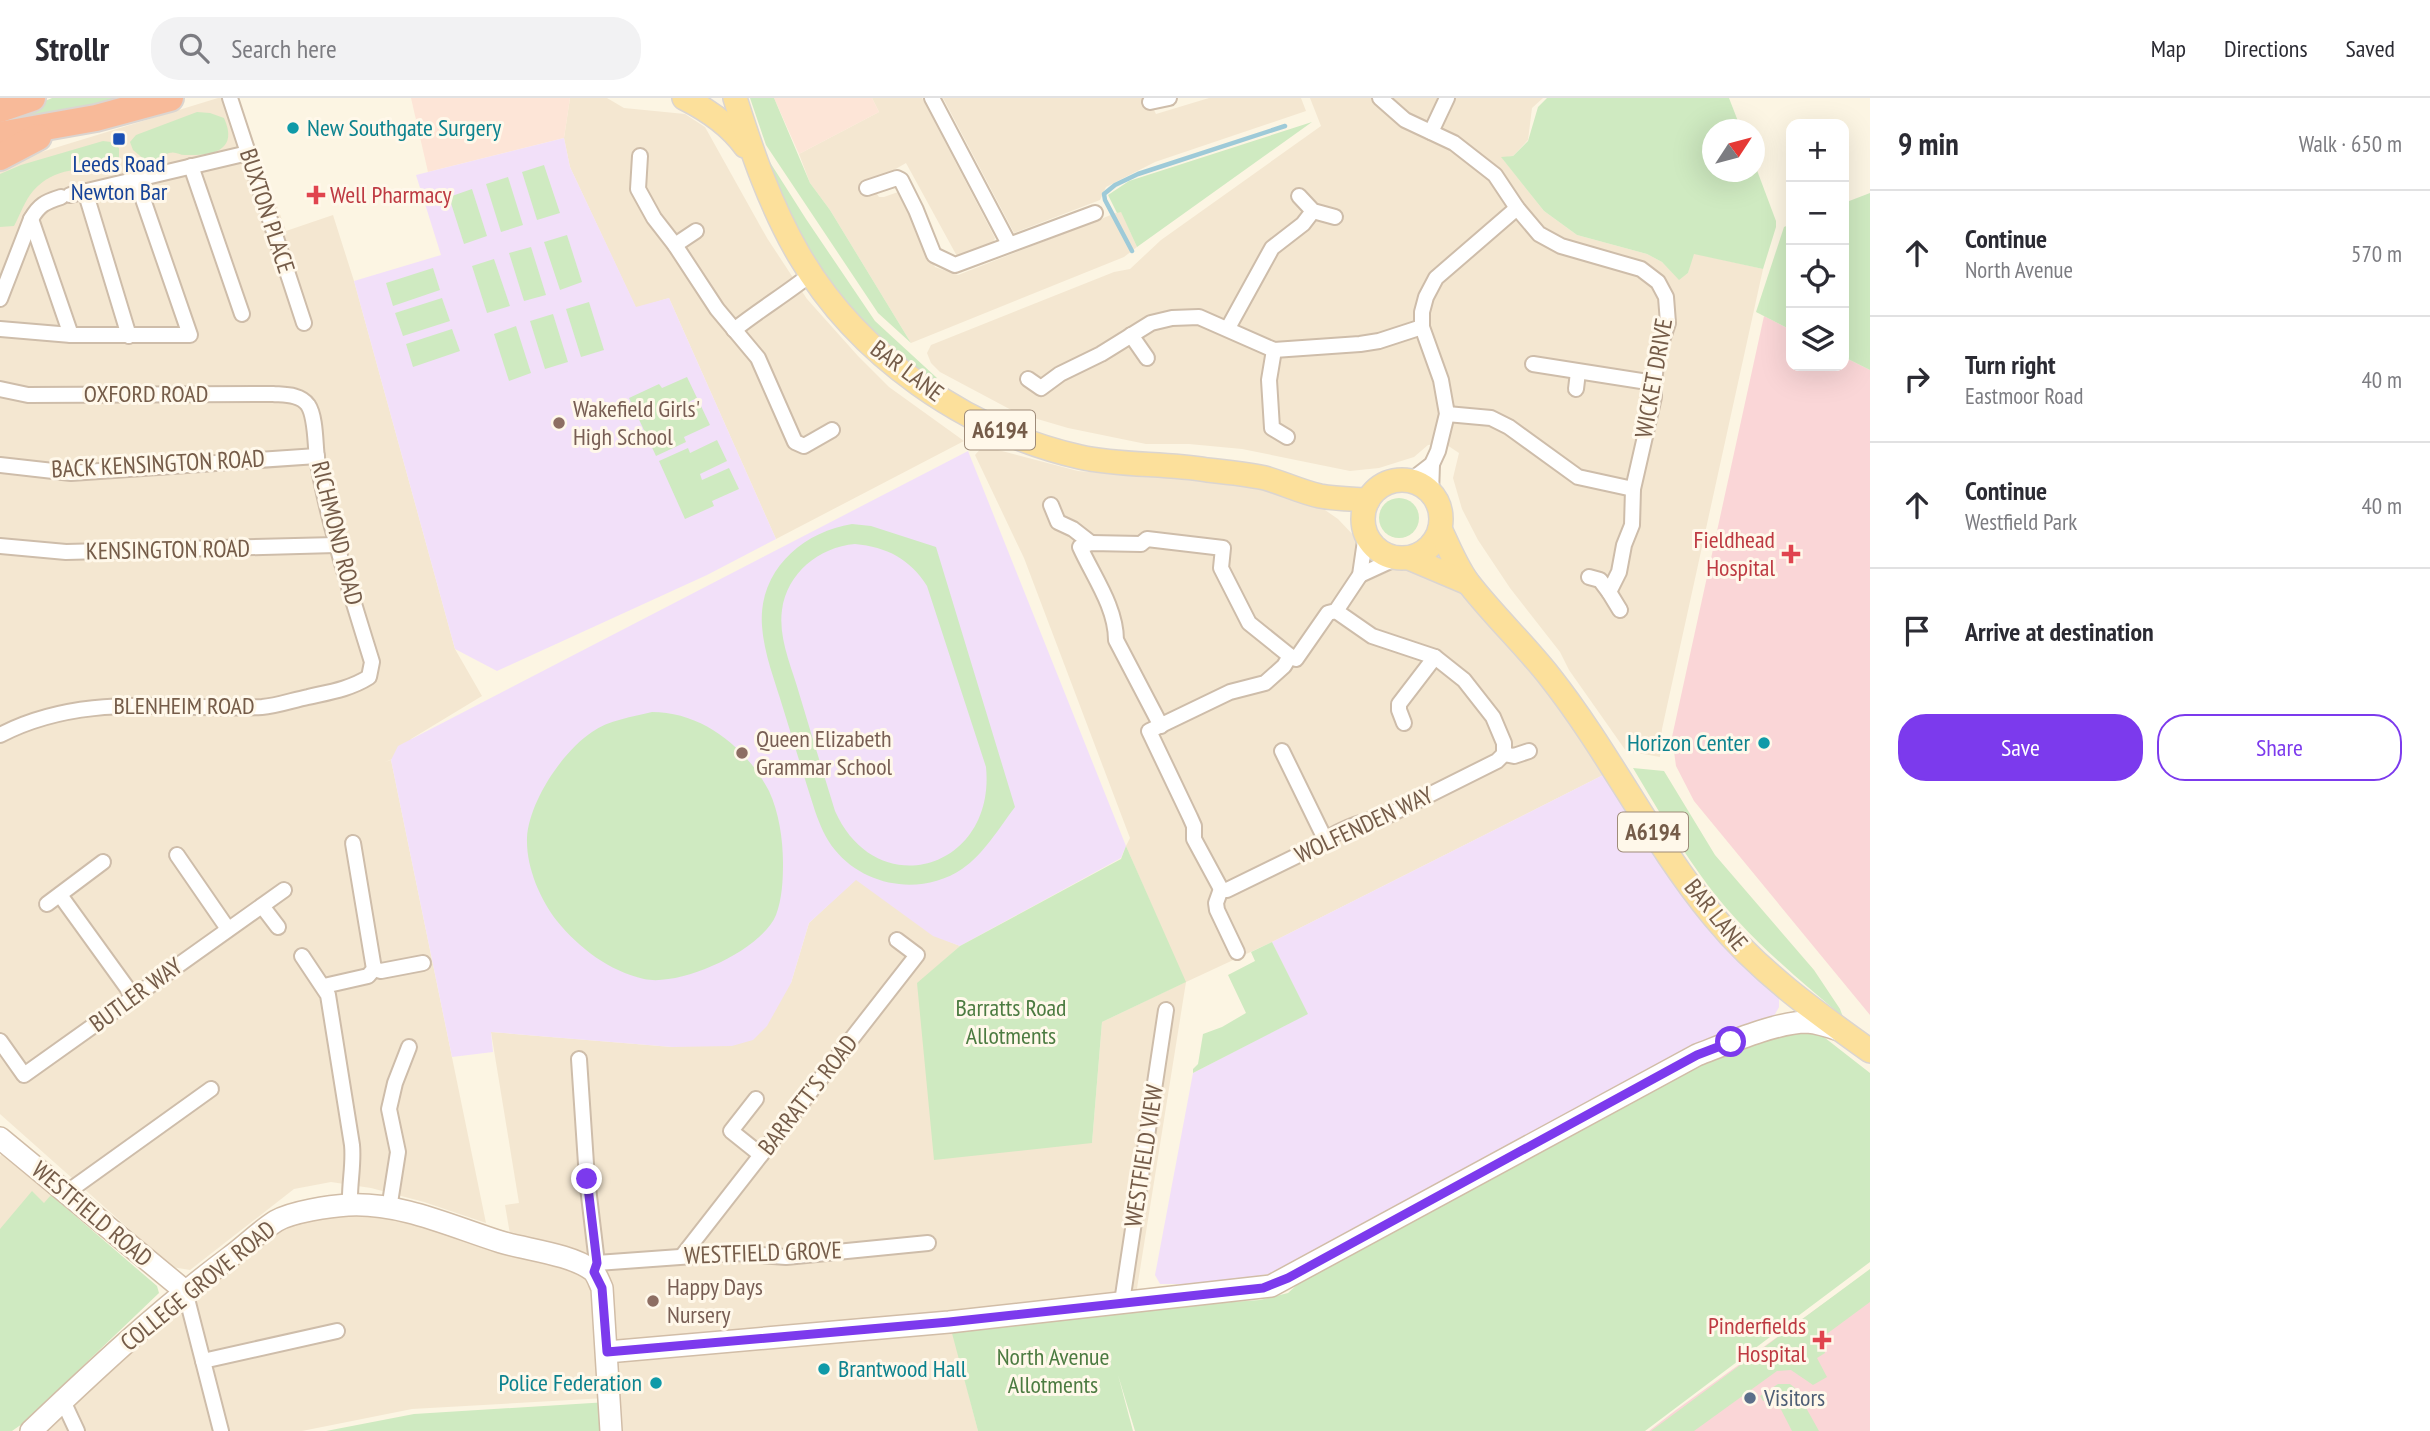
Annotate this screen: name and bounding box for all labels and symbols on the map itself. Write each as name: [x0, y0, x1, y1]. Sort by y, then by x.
place label: New Southgate Surgery: [307, 112, 501, 143]
north arrow: [1702, 119, 1765, 182]
marker: New Southgate Surgery: [285, 120, 301, 136]
marker: Leeds Road Newton Bar: [111, 131, 127, 147]
street label: BUXTON PLACE: [233, 145, 302, 277]
place label: Leeds Road Newton Bar: [71, 148, 168, 207]
place label: Well Pharmacy: [330, 179, 452, 210]
marker: Well Pharmacy: [308, 187, 324, 203]
street label: WICKET DRIVE: [1628, 316, 1679, 440]
street label: BAR LANE: [864, 333, 950, 408]
street label: OXFORD ROAD: [84, 378, 208, 409]
place label: Wakefield Girls' High School: [573, 393, 700, 452]
road number: A6194: [965, 410, 1035, 450]
marker: Wakefield Girls' High School: [551, 415, 567, 431]
street label: BACK KENSINGTON ROAD: [51, 442, 265, 485]
street label: RICHMOND ROAD: [305, 458, 370, 608]
place label: Fieldhead Hospital: [1694, 524, 1775, 583]
street label: KENSINGTON ROAD: [86, 533, 250, 566]
marker: Fieldhead Hospital: [1781, 544, 1801, 564]
street label: BLENHEIM ROAD: [113, 690, 255, 721]
place label: Queen Elizabeth Grammar School: [756, 723, 893, 782]
place label: Horizon Center: [1627, 727, 1750, 758]
marker: Horizon Center: [1756, 735, 1772, 751]
marker: Queen Elizabeth Grammar School: [734, 745, 750, 761]
street label: WOLFENDEN WAY: [1290, 779, 1438, 870]
road number: A6194: [1618, 812, 1688, 852]
street label: BAR LANE: [1678, 872, 1755, 957]
street label: BUTLER WAY: [83, 950, 188, 1039]
park label: Barratts Road Allotments: [956, 992, 1067, 1051]
route start: [1715, 1026, 1746, 1057]
street label: BARRATT'S ROAD: [751, 1028, 864, 1161]
street label: WESTFIELD VIEW: [1117, 1083, 1170, 1229]
street label: WESTFIELD ROAD: [26, 1154, 159, 1273]
route end: [571, 1163, 602, 1194]
street label: COLLEGE GROVE ROAD: [114, 1214, 281, 1358]
street label: WESTFIELD GROVE: [684, 1234, 842, 1271]
place label: Happy Days Nursery: [667, 1271, 763, 1330]
marker: Happy Days Nursery: [645, 1293, 661, 1309]
place label: Pinderfields Hospital: [1708, 1310, 1806, 1369]
marker: Pinderfields Hospital: [1812, 1330, 1832, 1350]
park label: North Avenue Allotments: [997, 1341, 1109, 1400]
place label: Brantwood Hall: [838, 1353, 967, 1384]
marker: Brantwood Hall: [816, 1361, 832, 1377]
place label: Police Federation: [499, 1367, 642, 1398]
marker: Police Federation: [648, 1375, 664, 1391]
place label: Visitors: [1763, 1382, 1825, 1413]
marker: Visitors: [1742, 1390, 1758, 1406]

